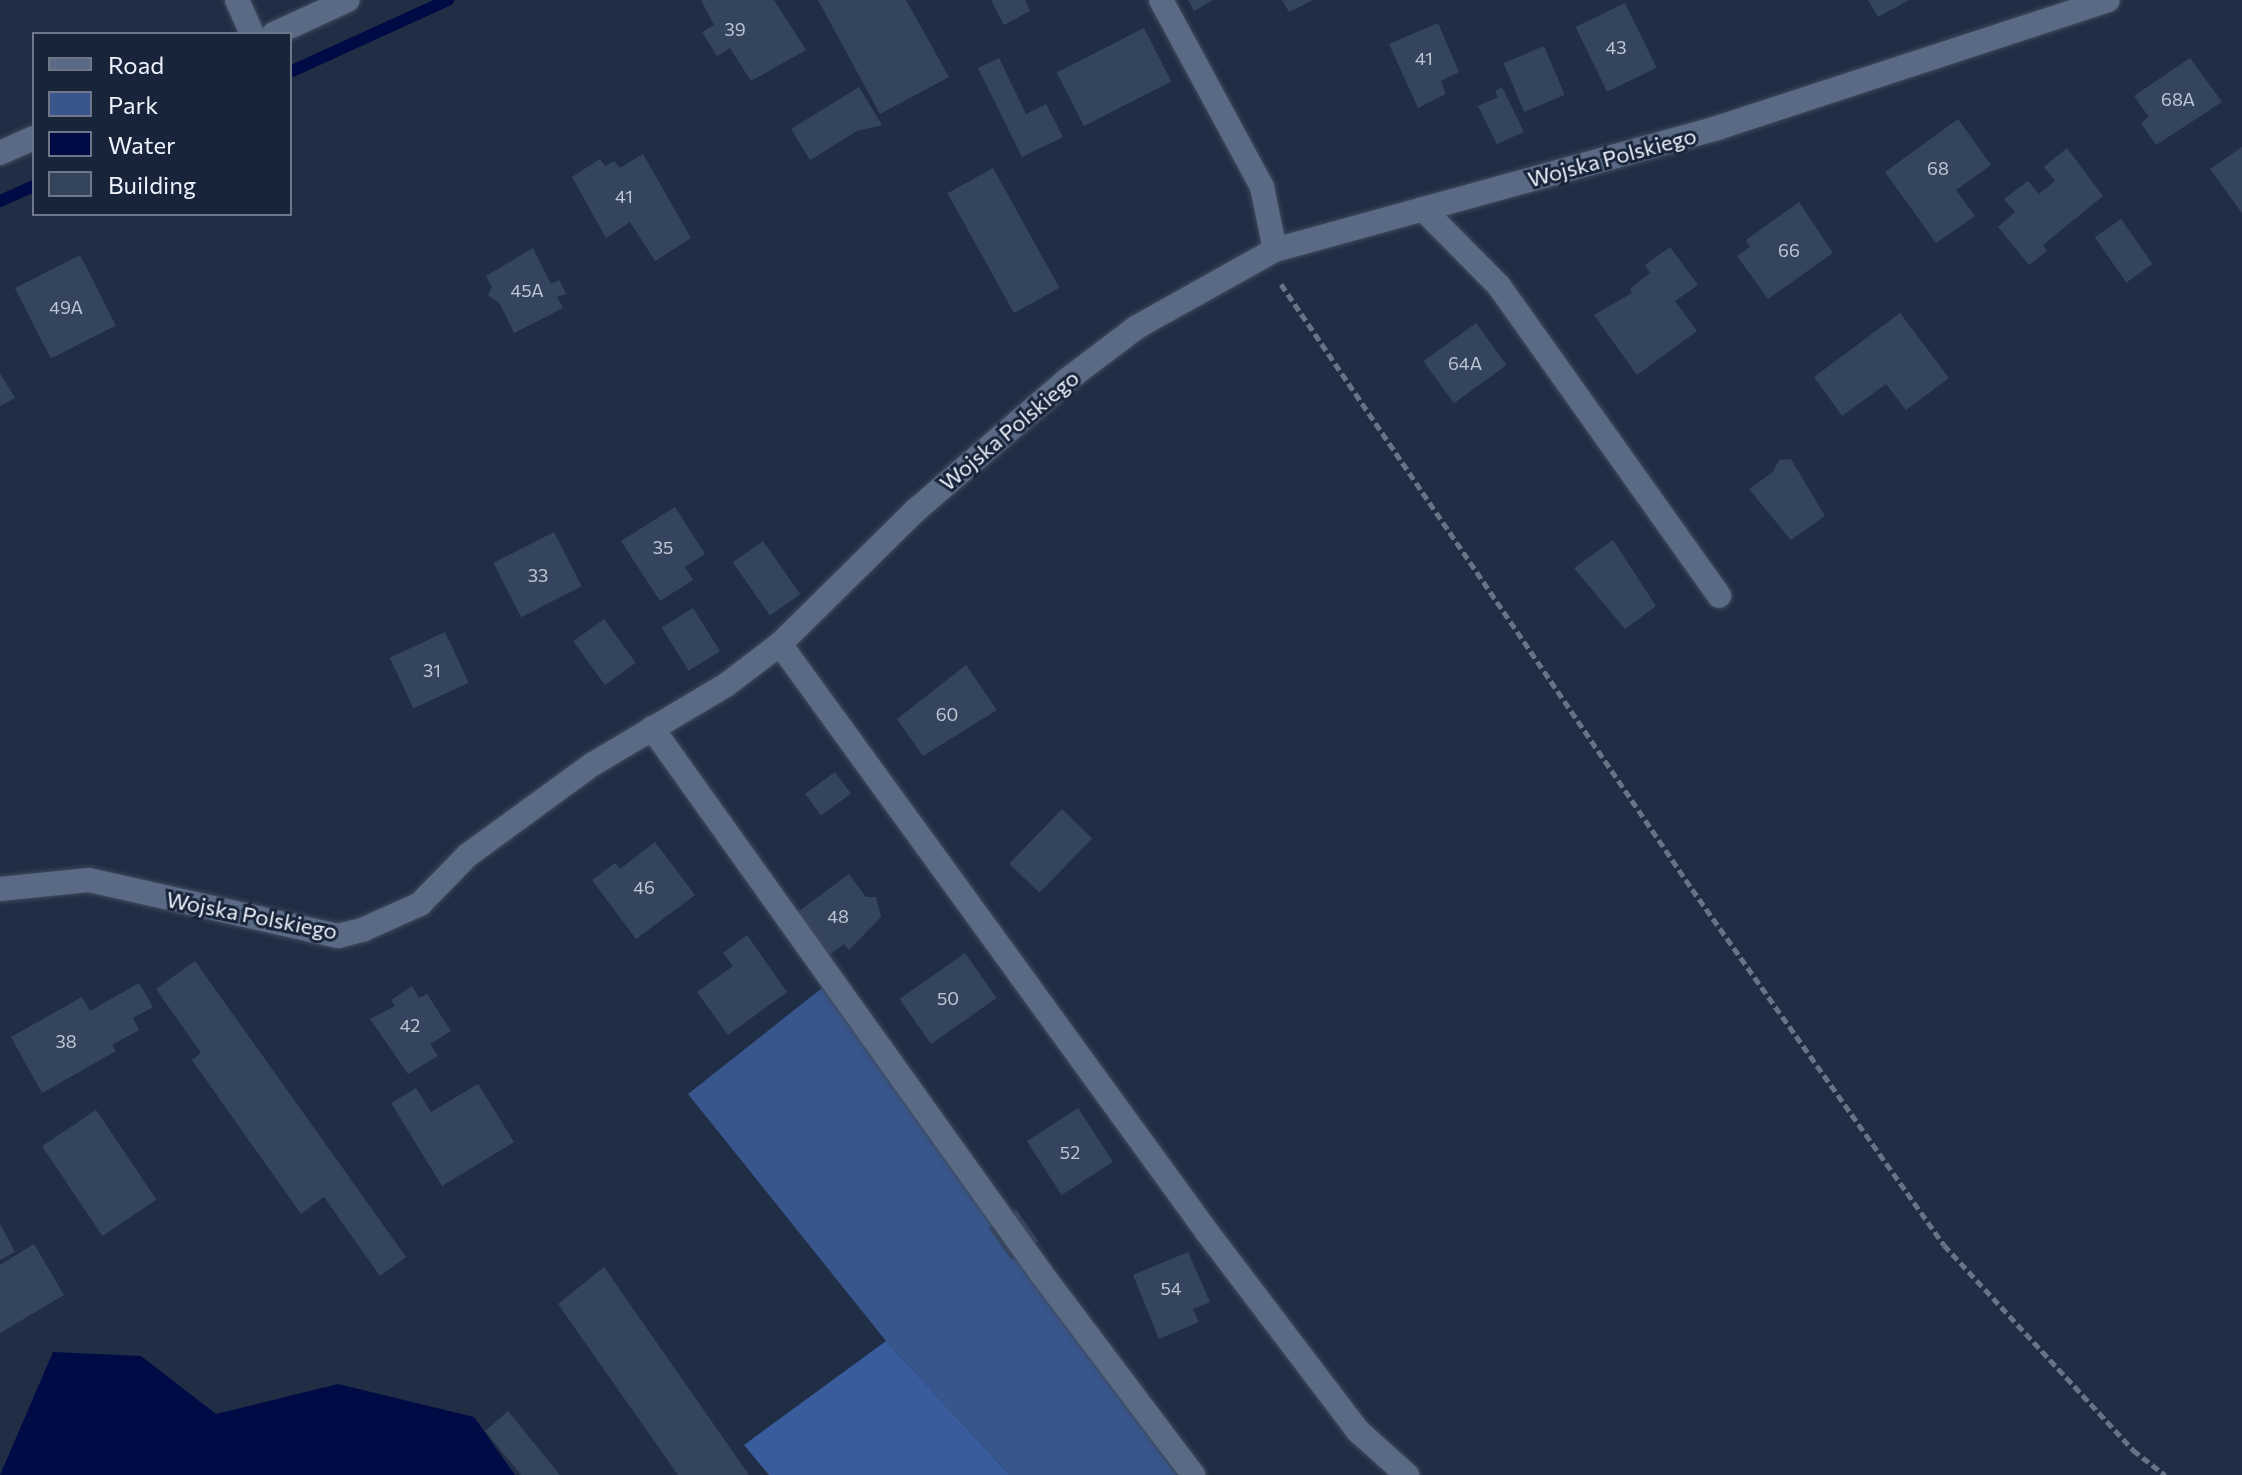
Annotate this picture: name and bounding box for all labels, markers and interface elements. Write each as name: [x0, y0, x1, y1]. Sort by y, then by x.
house number: 39: [724, 18, 746, 40]
legend: [32, 32, 292, 216]
house number: 43: [1605, 36, 1627, 58]
house number: 41: [1415, 47, 1433, 69]
text: Road: [108, 50, 164, 79]
house number: 68A: [2161, 88, 2195, 110]
text: Park: [108, 90, 158, 119]
street label: Wojska Polskiego: [1525, 122, 1699, 192]
text: Water: [108, 130, 176, 159]
house number: 68: [1927, 157, 1949, 179]
text: Building: [108, 170, 196, 199]
house number: 41: [615, 185, 633, 207]
house number: 66: [1778, 239, 1800, 261]
house number: 45A: [510, 279, 544, 301]
house number: 49A: [49, 296, 83, 318]
house number: 64A: [1448, 352, 1482, 374]
street label: Wojska Polskiego: [934, 364, 1084, 496]
house number: 35: [653, 536, 673, 558]
house number: 33: [528, 564, 548, 586]
house number: 31: [423, 659, 441, 681]
house number: 60: [936, 703, 958, 725]
house number: 46: [633, 876, 655, 898]
street label: Wojska Polskiego: [164, 885, 340, 945]
house number: 48: [827, 905, 849, 927]
house number: 50: [937, 987, 959, 1009]
house number: 42: [400, 1014, 420, 1036]
house number: 38: [55, 1030, 77, 1052]
house number: 52: [1060, 1141, 1080, 1163]
house number: 54: [1160, 1277, 1182, 1299]

